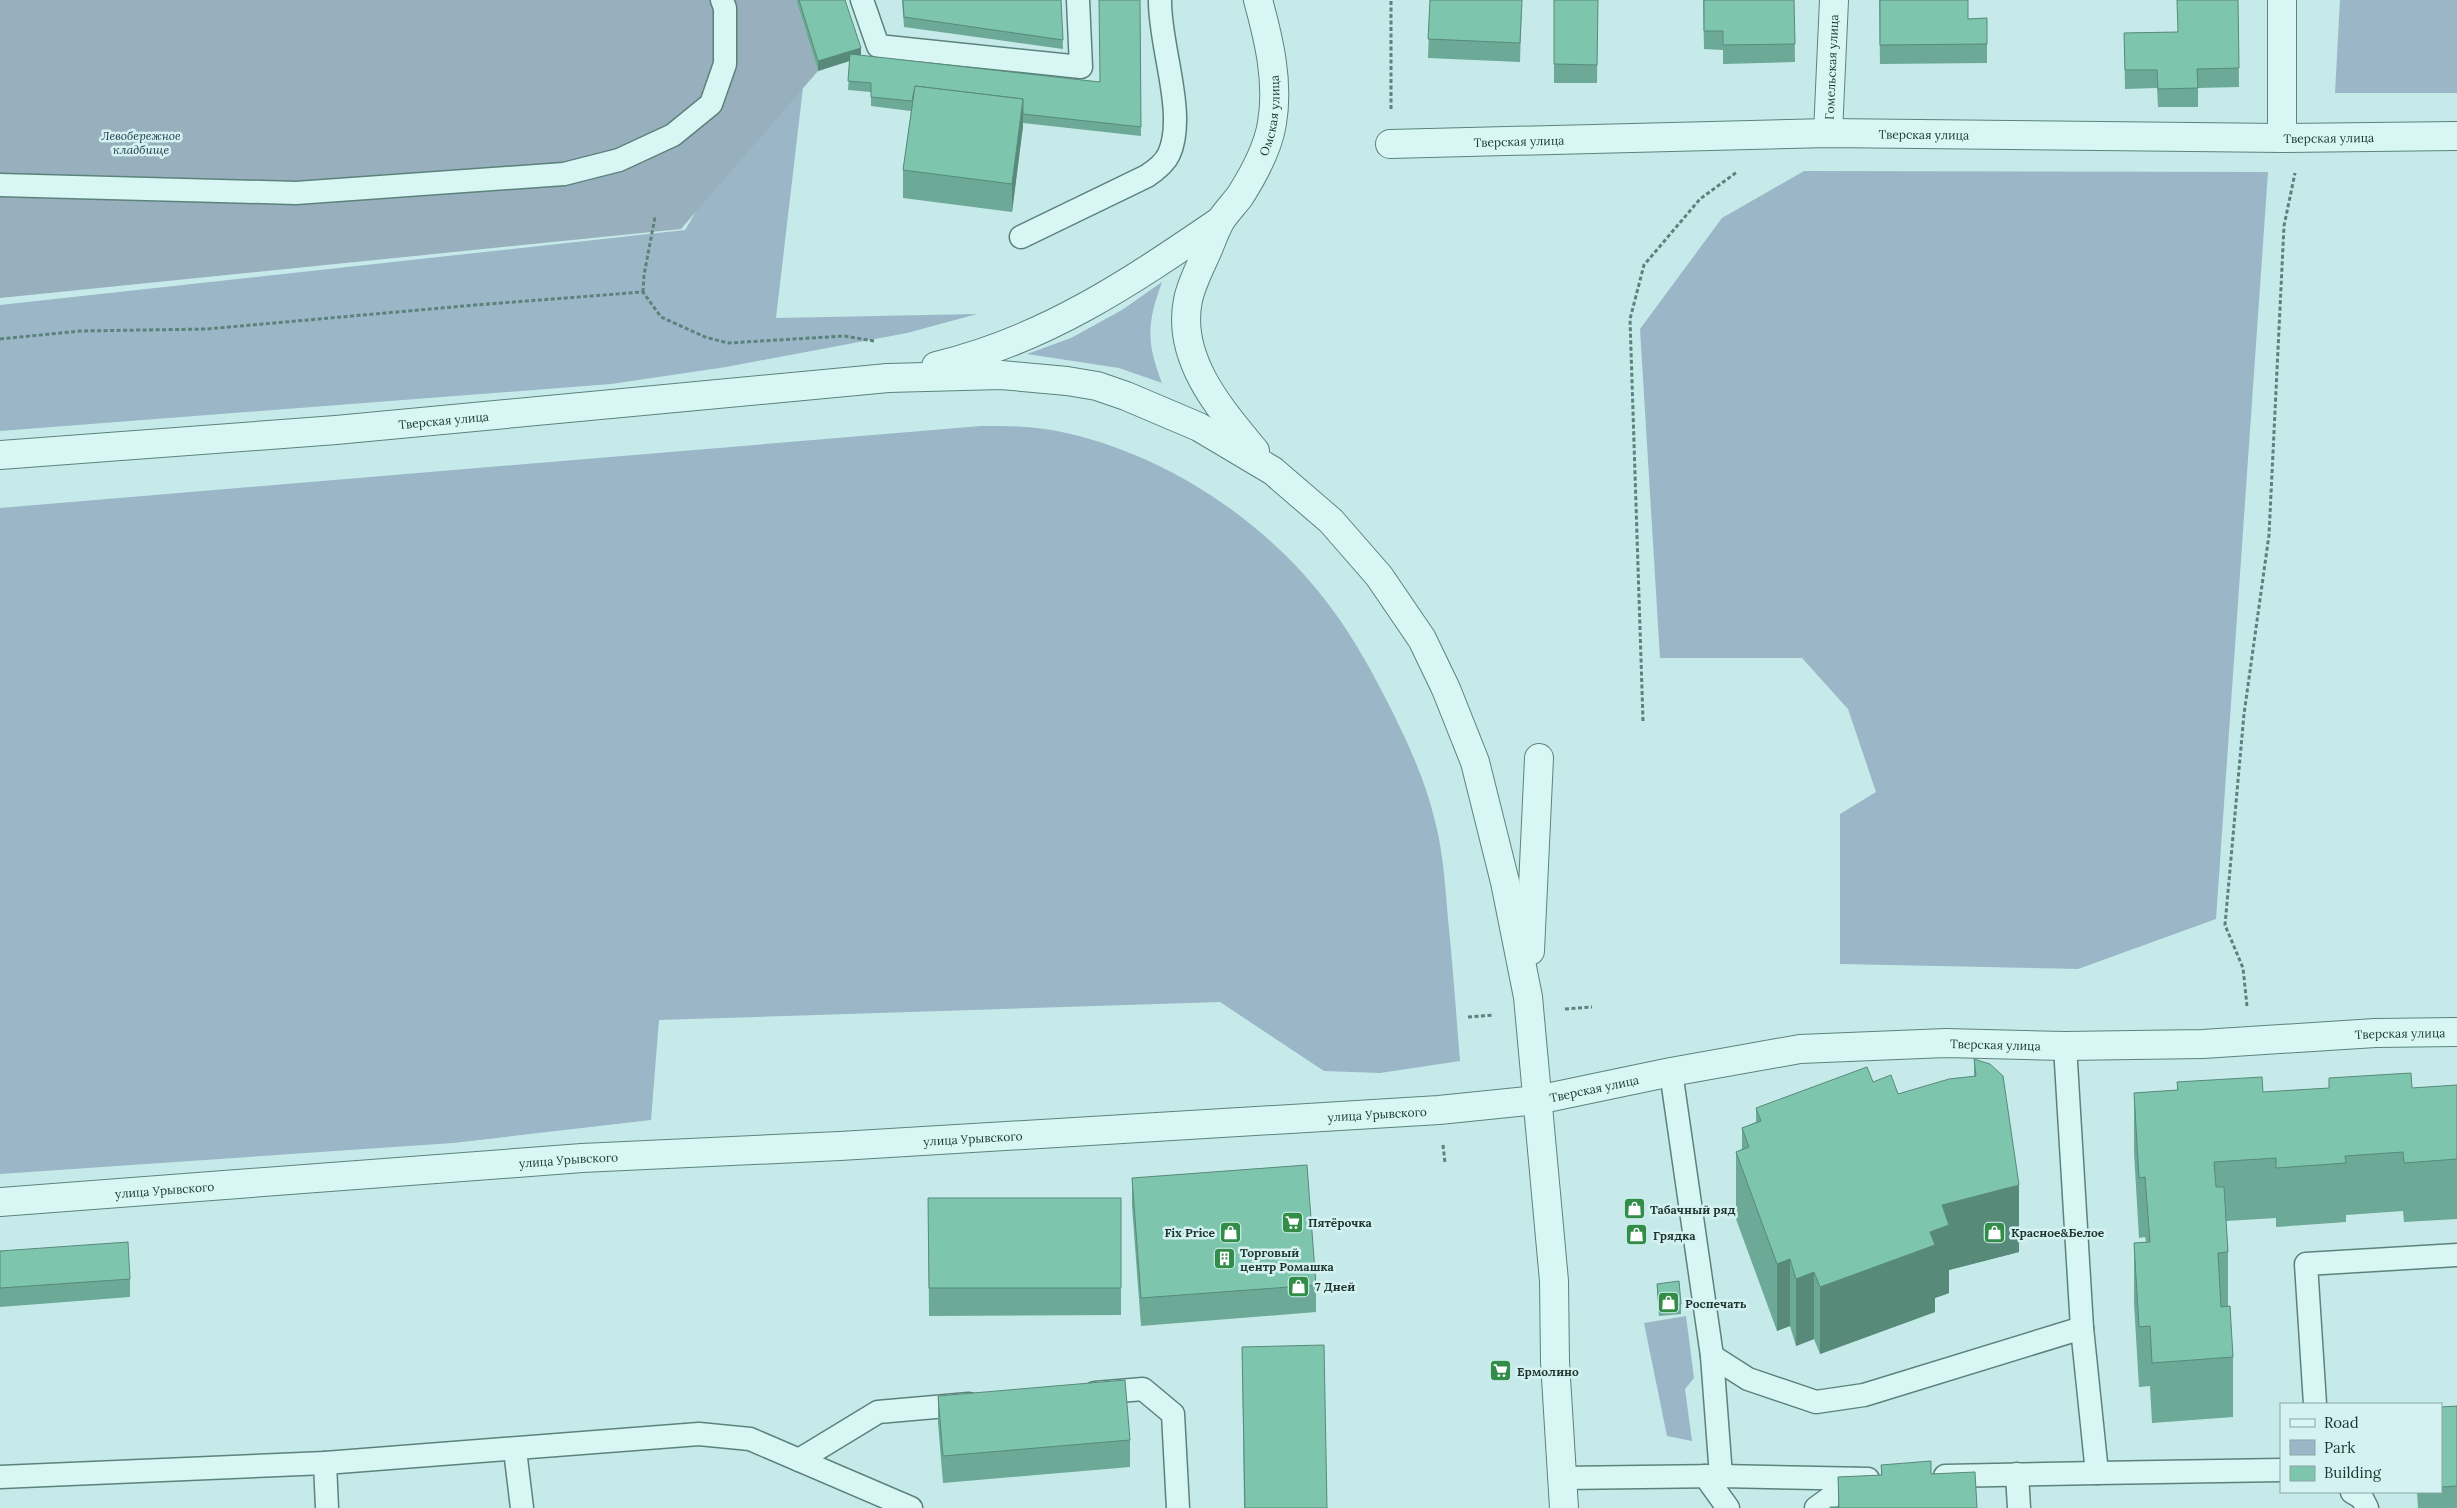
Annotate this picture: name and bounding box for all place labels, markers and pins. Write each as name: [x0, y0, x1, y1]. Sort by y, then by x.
shop icon: Табачный ряд: [1622, 1197, 1646, 1221]
place label: Табачный ряд: [1650, 1202, 1736, 1217]
supermarket icon: Пятёрочка: [1280, 1210, 1304, 1234]
place label: Пятёрочка: [1308, 1215, 1373, 1230]
shop icon: Fix Price: [1219, 1220, 1243, 1244]
shop icon: Красное&Белое: [1983, 1220, 2007, 1244]
shop icon: Грядка: [1625, 1223, 1649, 1247]
place label: Fix Price: [1165, 1225, 1216, 1240]
place label: Красное&Белое: [2011, 1225, 2105, 1240]
place label: Грядка: [1653, 1228, 1696, 1243]
place label: Торговый центр Ромашка: [1240, 1245, 1335, 1274]
building icon: Торговый центр Ромашка: [1212, 1247, 1236, 1271]
shop icon: 7 Дней: [1287, 1274, 1311, 1298]
place label: 7 Дней: [1315, 1279, 1355, 1294]
shop icon: Роспечать: [1657, 1291, 1681, 1315]
place label: Роспечать: [1685, 1296, 1747, 1311]
supermarket icon: Ермолино: [1489, 1359, 1513, 1383]
place label: Ермолино: [1517, 1364, 1579, 1379]

